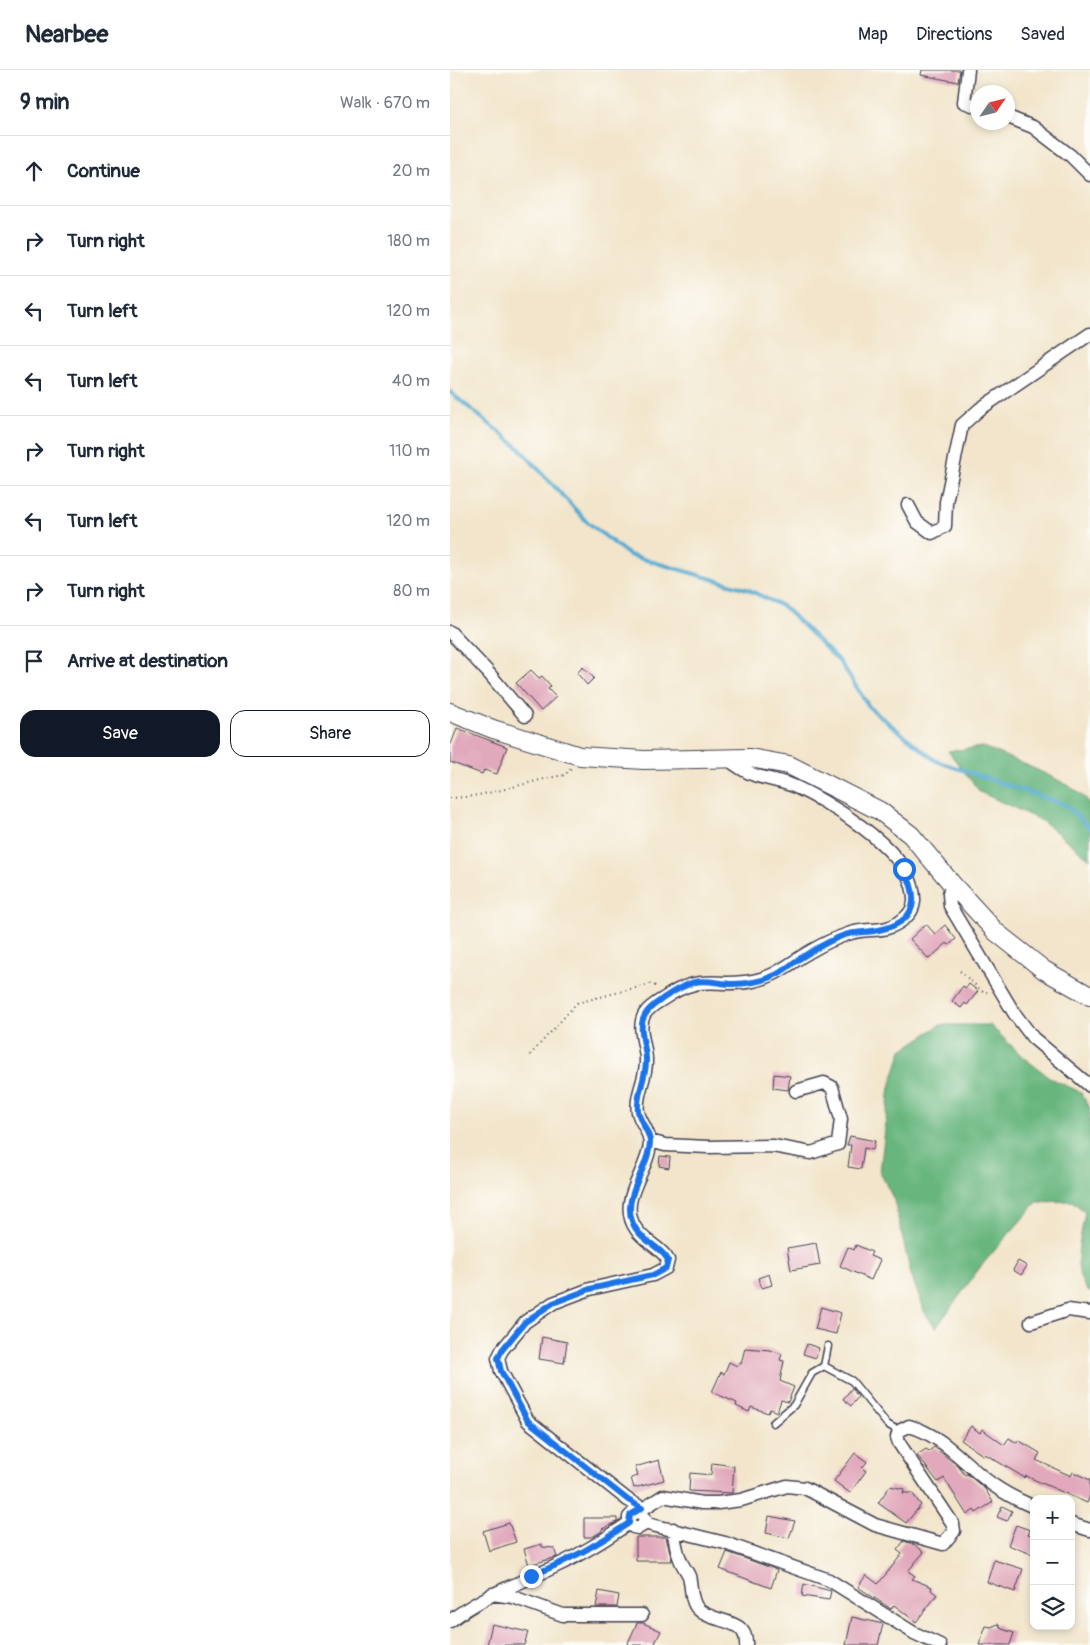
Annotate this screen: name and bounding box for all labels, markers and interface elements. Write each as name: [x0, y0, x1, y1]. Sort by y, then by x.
text: Nearbee: [25, 20, 108, 49]
text: Map: [858, 23, 888, 46]
text: Directions: [916, 23, 992, 46]
text: Saved: [1020, 23, 1065, 46]
north arrow: [970, 85, 1015, 130]
text: 9 min: [20, 89, 69, 116]
text: Walk · 670 m: [340, 93, 430, 113]
icon: ahead: [20, 157, 48, 185]
text: Continue: [67, 159, 140, 183]
text: 20 m: [392, 161, 430, 181]
icon: right: [20, 227, 48, 255]
text: Turn right: [67, 229, 145, 253]
text: 180 m: [387, 231, 430, 251]
icon: left: [20, 297, 48, 325]
text: Turn left: [67, 299, 137, 323]
text: 120 m: [386, 301, 430, 321]
icon: left: [20, 367, 48, 395]
text: Turn left: [67, 369, 137, 393]
text: 40 m: [392, 371, 430, 391]
icon: right: [20, 437, 48, 465]
text: Turn right: [67, 439, 145, 463]
text: 110 m: [389, 441, 430, 461]
icon: left: [20, 507, 48, 535]
text: Turn left: [67, 509, 137, 533]
text: 120 m: [386, 511, 430, 531]
icon: right: [20, 577, 48, 605]
text: Turn right: [67, 579, 145, 603]
text: 80 m: [393, 581, 430, 601]
icon: arrive: [20, 647, 48, 675]
text: Arrive at destination: [67, 649, 228, 673]
button: Save: [20, 710, 220, 757]
button: Share: [230, 710, 430, 757]
route start: [893, 858, 916, 881]
map controls: [1030, 1495, 1075, 1630]
button: +: [1030, 1495, 1075, 1540]
button: −: [1030, 1540, 1075, 1585]
route end: [520, 1565, 543, 1588]
button: layers: [1030, 1585, 1075, 1630]

